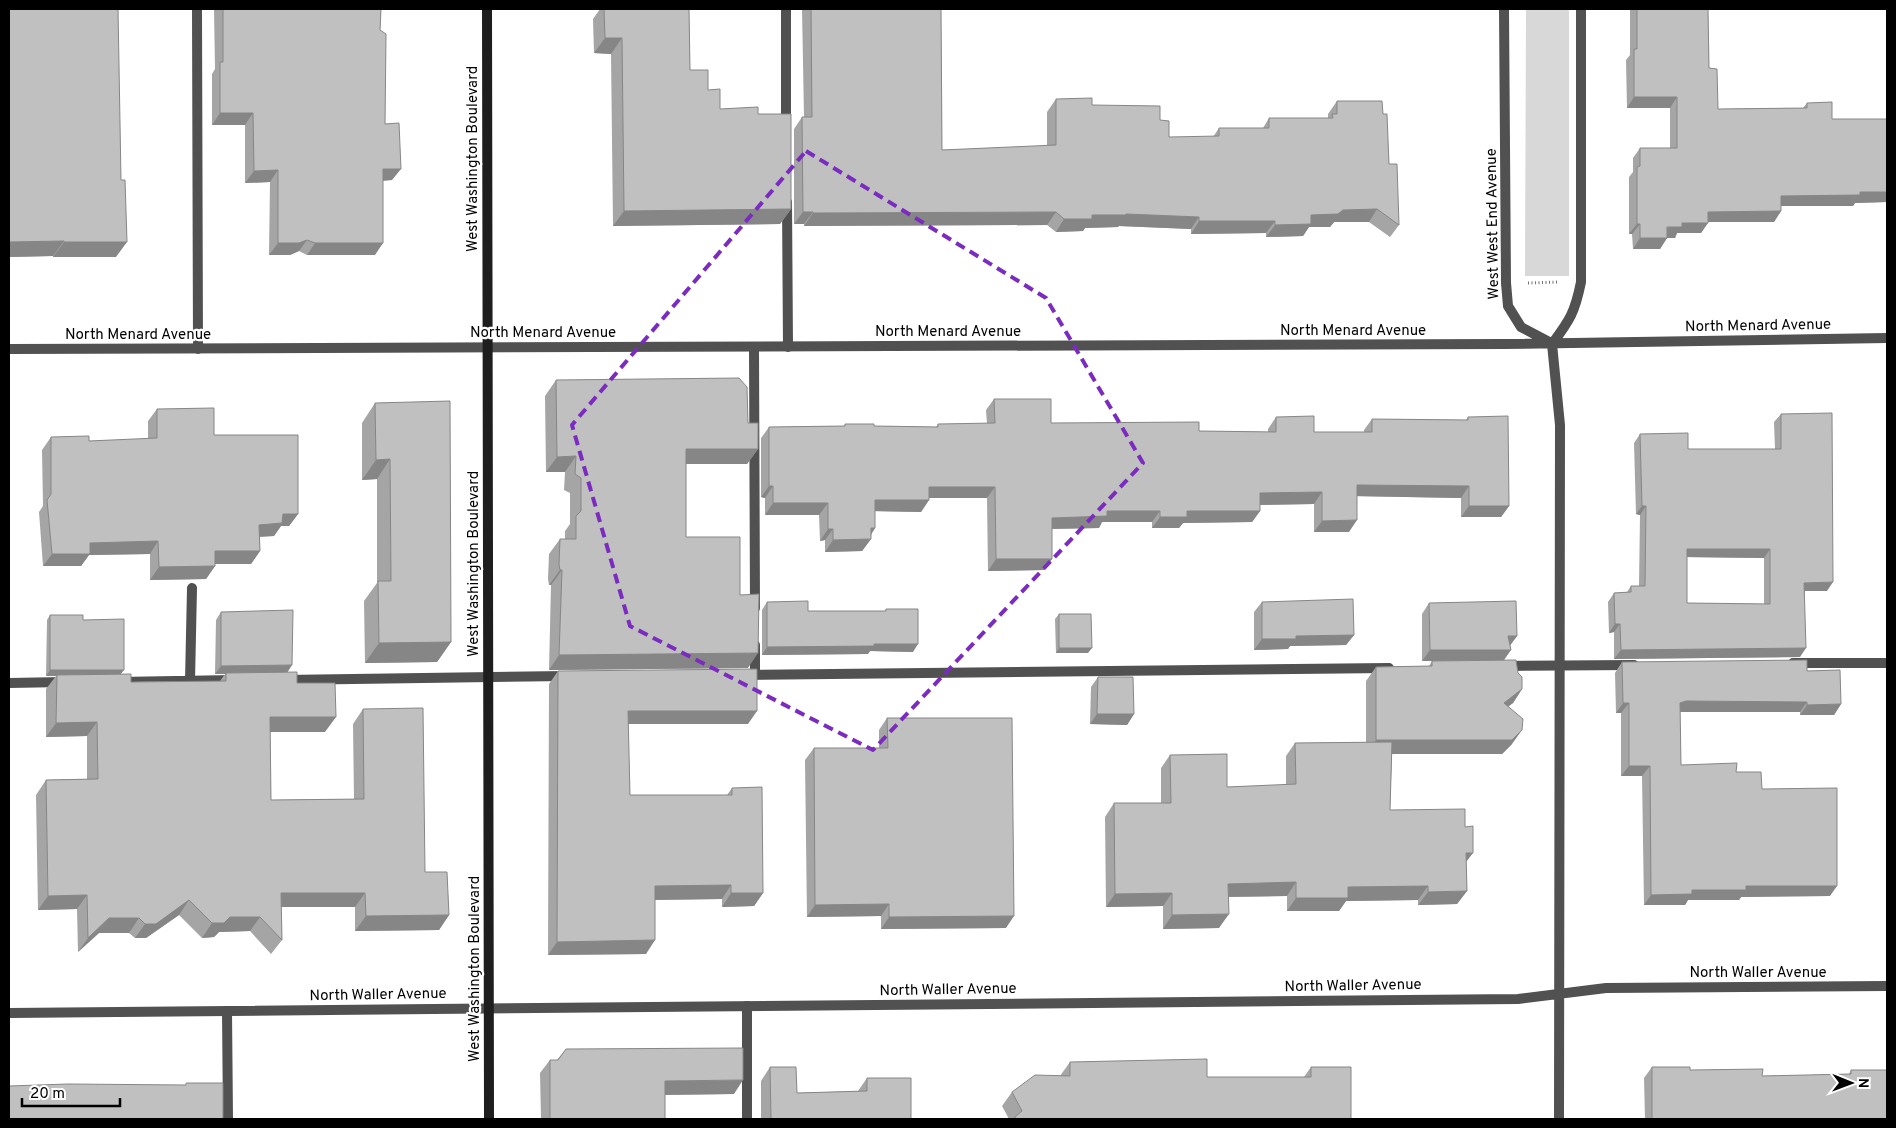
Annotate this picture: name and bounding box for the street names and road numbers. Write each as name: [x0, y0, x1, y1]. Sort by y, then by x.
street label: West Washington Boulevard: [464, 66, 483, 252]
street label: West West End Avenue: [1483, 148, 1504, 300]
street label: North Menard Avenue: [1685, 316, 1831, 337]
street label: North Menard Avenue: [1280, 322, 1426, 341]
street label: North Menard Avenue: [875, 323, 1021, 342]
street label: North Menard Avenue: [470, 324, 616, 343]
street label: North Menard Avenue: [65, 326, 211, 345]
street label: West Washington Boulevard: [465, 471, 484, 657]
street label: West Washington Boulevard: [466, 876, 485, 1062]
street label: North Waller Avenue: [1689, 964, 1827, 983]
street label: North Waller Avenue: [1284, 976, 1422, 997]
street label: North Waller Avenue: [879, 980, 1017, 1001]
street label: North Waller Avenue: [309, 985, 447, 1006]

